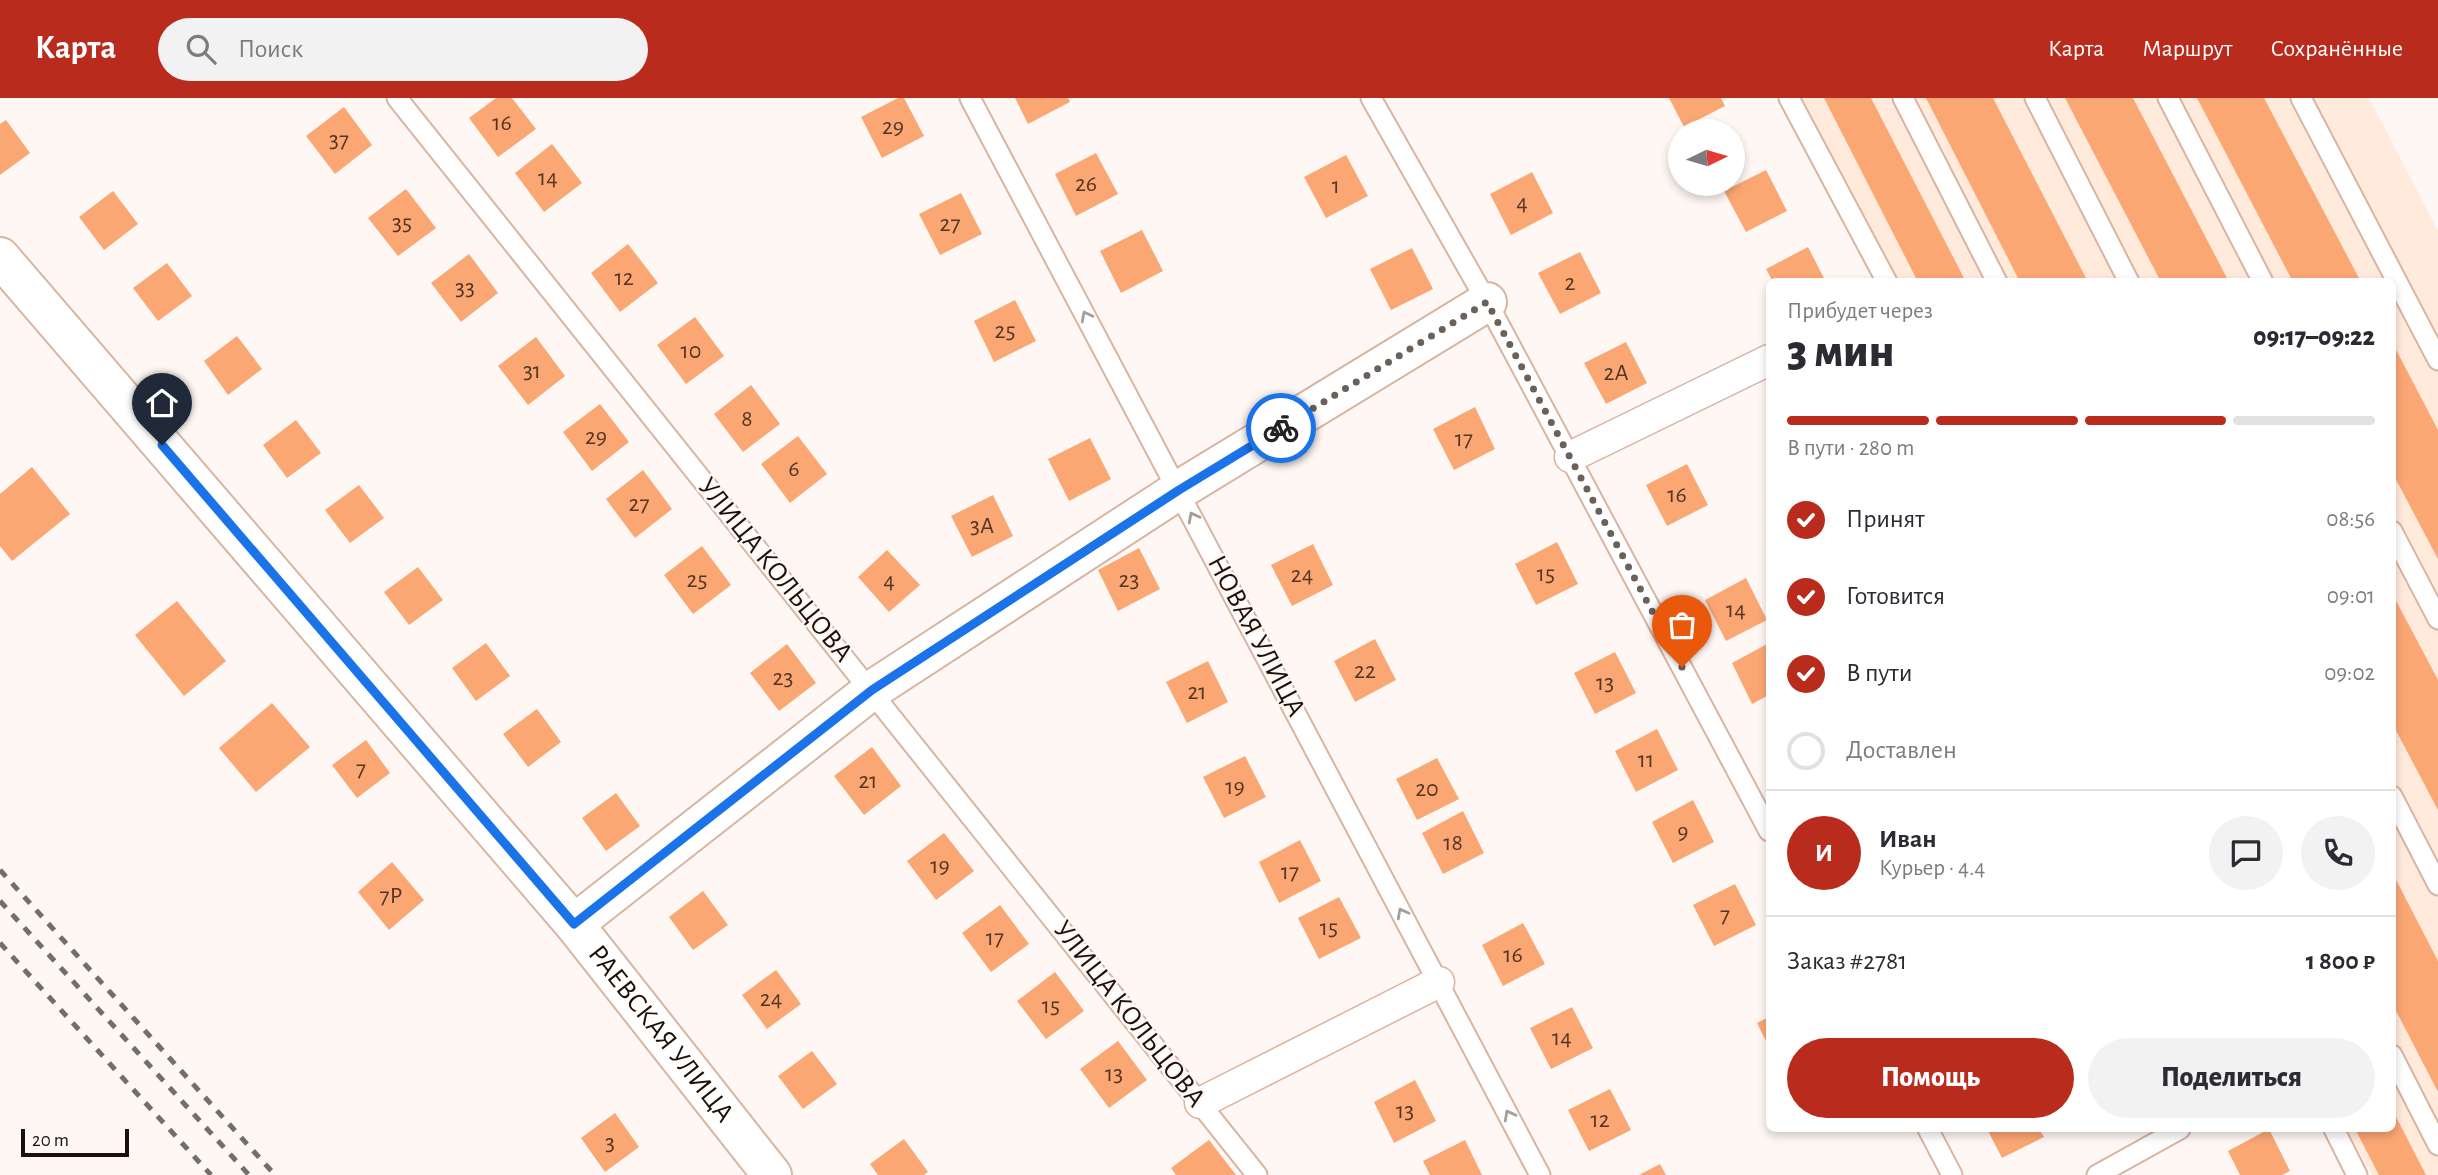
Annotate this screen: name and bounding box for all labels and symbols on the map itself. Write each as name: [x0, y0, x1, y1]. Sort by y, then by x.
house number: 16: [492, 111, 512, 135]
house number: 29: [882, 115, 904, 139]
north arrow: [1668, 119, 1745, 196]
house number: 37: [329, 128, 349, 152]
house number: 14: [538, 166, 558, 190]
house number: 26: [1075, 172, 1097, 196]
house number: 1: [1332, 174, 1340, 198]
house number: 4: [1516, 191, 1528, 215]
house number: 35: [392, 211, 412, 235]
house number: 27: [940, 212, 960, 236]
house number: 12: [614, 266, 634, 290]
house number: 2: [1565, 271, 1576, 295]
house number: 33: [455, 276, 475, 300]
one-way arrow: [1081, 311, 1095, 324]
house number: 25: [995, 319, 1015, 343]
house number: 10: [681, 339, 701, 363]
house number: 31: [523, 359, 541, 383]
house number: 2А: [1603, 361, 1629, 385]
pin: [132, 373, 192, 445]
courier: [1246, 393, 1316, 463]
house number: 8: [741, 407, 753, 431]
house number: 29: [585, 425, 607, 449]
house number: 17: [1455, 427, 1473, 451]
house number: 6: [788, 457, 800, 481]
street label: УЛИЦА КОЛЬЦОВА: [692, 473, 858, 667]
house number: 16: [1667, 483, 1687, 507]
house number: 27: [629, 492, 649, 516]
one-way arrow: [1188, 512, 1202, 524]
house number: 3А: [970, 514, 994, 538]
street label: НОВАЯ УЛИЦА: [1202, 551, 1310, 721]
house number: 15: [1537, 562, 1555, 586]
house number: 24: [1291, 563, 1313, 587]
house number: 25: [687, 568, 707, 592]
house number: 23: [1119, 568, 1139, 592]
house number: 4: [883, 569, 895, 593]
pin: [1652, 595, 1712, 667]
house number: 14: [1726, 598, 1746, 622]
house number: 22: [1354, 659, 1376, 683]
house number: 23: [773, 666, 793, 690]
house number: 13: [1596, 671, 1614, 695]
house number: 21: [1187, 680, 1207, 704]
house number: 11: [1638, 748, 1654, 772]
house number: 7: [356, 757, 366, 781]
house number: 21: [858, 769, 878, 793]
house number: 19: [1225, 775, 1245, 799]
house number: 20: [1415, 777, 1439, 801]
house number: 9: [1677, 820, 1689, 844]
house number: 18: [1443, 831, 1463, 855]
house number: 19: [930, 854, 950, 878]
house number: 17: [1281, 860, 1299, 884]
house number: 7Р: [380, 884, 402, 908]
house number: 7: [1720, 903, 1730, 927]
one-way arrow: [1397, 908, 1411, 921]
street label: УЛИЦА КОЛЬЦОВА: [1048, 916, 1210, 1112]
house number: 15: [1320, 916, 1338, 940]
house number: 17: [986, 926, 1004, 950]
street label: РАЕВСКАЯ УЛИЦА: [583, 940, 739, 1128]
house number: 16: [1503, 943, 1523, 967]
house number: 24: [760, 987, 782, 1011]
house number: 15: [1042, 994, 1060, 1018]
house number: 14: [1552, 1026, 1572, 1050]
house number: 13: [1105, 1062, 1123, 1086]
house number: 13: [1396, 1099, 1414, 1123]
house number: 12: [1590, 1108, 1610, 1132]
one-way arrow: [1503, 1109, 1517, 1122]
scale bar: [21, 1126, 130, 1158]
house number: 3: [605, 1131, 615, 1155]

